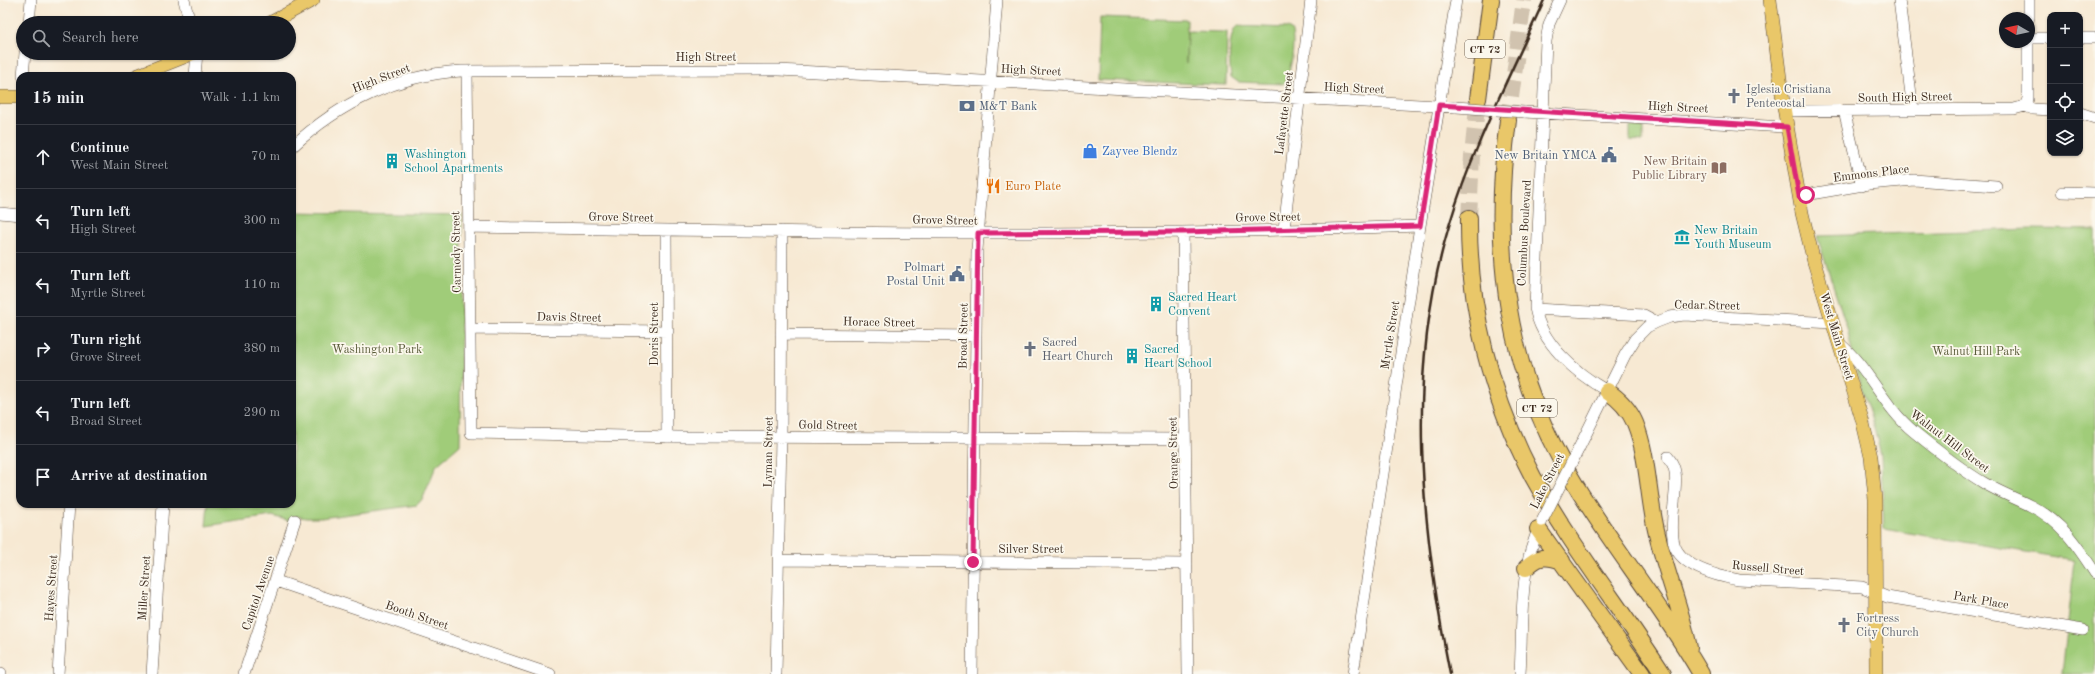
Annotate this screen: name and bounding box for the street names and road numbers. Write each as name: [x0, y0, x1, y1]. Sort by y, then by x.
road number: CT 72: [1465, 40, 1505, 58]
street label: High Street: [676, 52, 736, 64]
street label: High Street: [351, 62, 412, 95]
street label: High Street: [1000, 63, 1062, 79]
street label: Lafayette Street: [1274, 71, 1296, 156]
street label: High Street: [1323, 81, 1385, 97]
street label: South High Street: [1858, 91, 1952, 105]
street label: High Street: [1647, 100, 1709, 116]
street label: Emmons Place: [1832, 163, 1910, 185]
street label: Columbus Boulevard: [1516, 179, 1534, 287]
street label: Carmody Street: [450, 211, 464, 293]
street label: Grove Street: [588, 211, 654, 225]
street label: Grove Street: [1235, 211, 1301, 225]
street label: Grove Street: [912, 214, 978, 228]
street label: West Main Street: [1817, 291, 1855, 381]
street label: Cedar Street: [1674, 299, 1740, 313]
street label: Myrtle Street: [1380, 300, 1402, 370]
street label: Doris Street: [649, 302, 661, 366]
street label: Broad Street: [957, 303, 971, 369]
street label: Davis Street: [536, 311, 602, 325]
street label: Horace Street: [843, 316, 915, 330]
road number: CT 72: [1517, 399, 1557, 417]
street label: Walnut Hill Street: [1908, 408, 1991, 475]
street label: Lyman Street: [762, 416, 776, 488]
street label: Orange Street: [1167, 416, 1181, 490]
street label: Gold Street: [798, 419, 858, 433]
street label: Lake Street: [1529, 452, 1567, 511]
street label: Silver Street: [998, 544, 1064, 556]
street label: Hayes Street: [44, 554, 60, 622]
street label: Capitol Avenue: [241, 554, 278, 632]
street label: Miller Street: [137, 555, 153, 621]
street label: Russell Street: [1731, 560, 1805, 578]
street label: Park Place: [1952, 590, 2010, 612]
street label: Booth Street: [383, 600, 450, 632]

